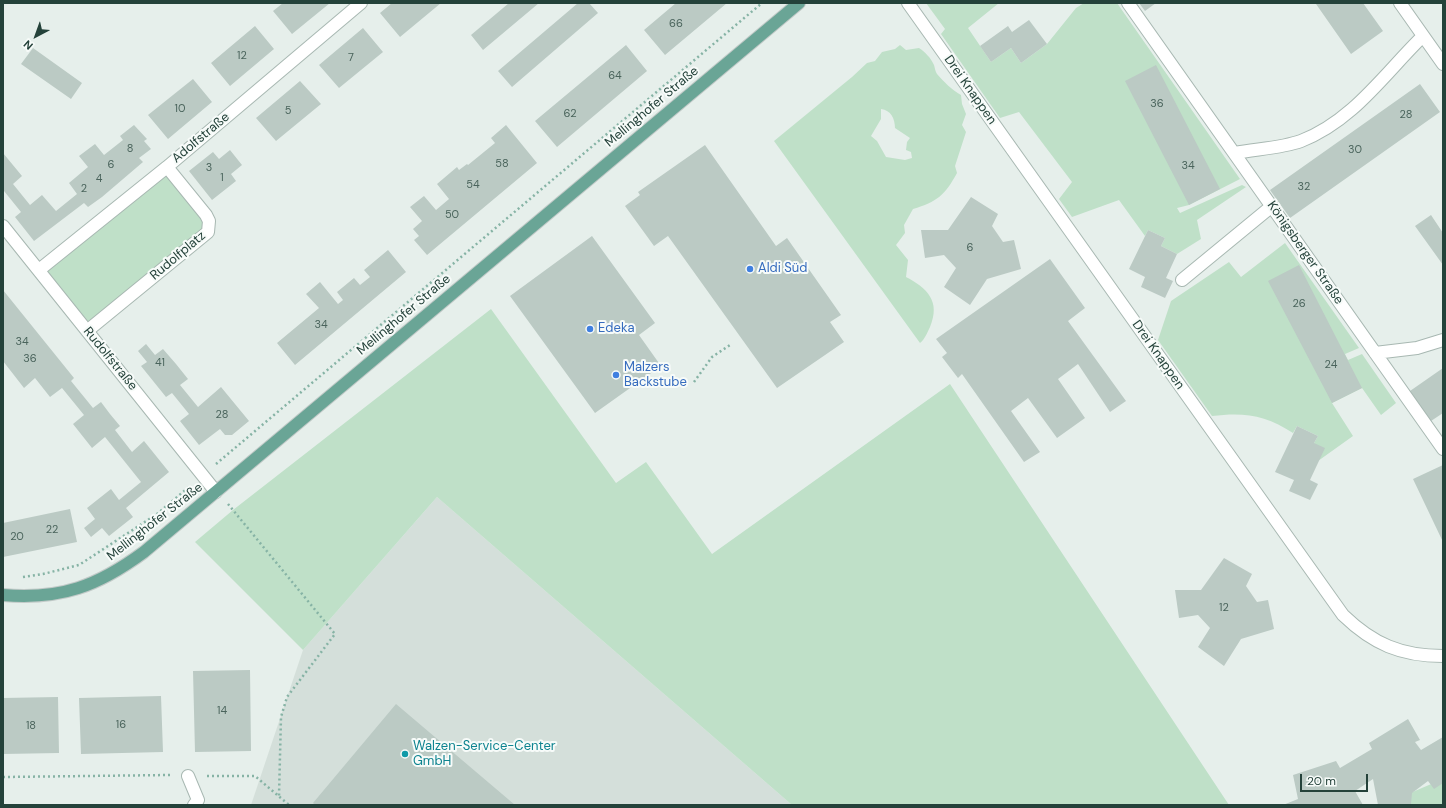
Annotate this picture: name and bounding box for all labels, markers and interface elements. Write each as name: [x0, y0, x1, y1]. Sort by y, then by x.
north arrow: [16, 16, 56, 56]
house number: 66: [669, 17, 683, 31]
text: N: [21, 37, 36, 53]
house number: 12: [237, 49, 247, 63]
house number: 7: [348, 51, 354, 65]
street label: Drei Knappen: [940, 52, 1000, 128]
street label: Mellinghofer Straße: [602, 63, 702, 151]
house number: 64: [608, 69, 622, 83]
house number: 36: [1150, 97, 1164, 111]
house number: 10: [175, 102, 185, 116]
house number: 5: [285, 104, 291, 118]
house number: 62: [564, 107, 576, 121]
house number: 28: [1400, 108, 1412, 122]
street label: Adolfstraße: [169, 109, 233, 167]
house number: 8: [127, 142, 133, 156]
house number: 30: [1348, 143, 1362, 157]
house number: 58: [495, 157, 509, 171]
house number: 6: [108, 158, 114, 172]
house number: 34: [1181, 159, 1195, 173]
house number: 3: [206, 161, 212, 175]
house number: 1: [220, 171, 224, 185]
house number: 4: [96, 172, 102, 186]
house number: 54: [466, 178, 480, 192]
house number: 32: [1298, 180, 1310, 194]
house number: 2: [81, 182, 87, 196]
street label: Königsberger Straße: [1264, 198, 1346, 308]
house number: 50: [445, 208, 459, 222]
street label: Rudolfplatz: [147, 228, 209, 284]
house number: 6: [967, 241, 973, 255]
place label: Aldi Süd: [758, 261, 807, 277]
marker: Aldi Süd: [745, 264, 755, 274]
street label: Mellinghofer Straße: [354, 271, 454, 359]
house number: 26: [1292, 297, 1306, 311]
street label: Drei Knappen: [1128, 317, 1188, 393]
house number: 34: [314, 318, 328, 332]
place label: Edeka: [598, 321, 634, 337]
street label: Rudolfstraße: [80, 324, 140, 394]
marker: Edeka: [585, 324, 595, 334]
house number: 34: [15, 335, 29, 349]
house number: 36: [23, 352, 37, 366]
house number: 41: [155, 356, 165, 370]
house number: 24: [1325, 358, 1337, 372]
place label: Malzers Backstube: [624, 360, 687, 391]
marker: Malzers Backstube: [611, 370, 621, 380]
house number: 28: [216, 408, 228, 422]
street label: Mellinghofer Straße: [104, 480, 206, 564]
house number: 22: [46, 523, 58, 537]
house number: 20: [10, 530, 24, 544]
house number: 12: [1219, 601, 1229, 615]
house number: 14: [217, 704, 227, 718]
house number: 16: [116, 718, 126, 732]
house number: 18: [26, 719, 36, 733]
place label: Walzen-Service-Center GmbH: [413, 739, 556, 770]
marker: Walzen-Service-Center GmbH: [400, 749, 410, 759]
scale bar: [1302, 766, 1370, 792]
text: 20 m: [1307, 773, 1336, 789]

